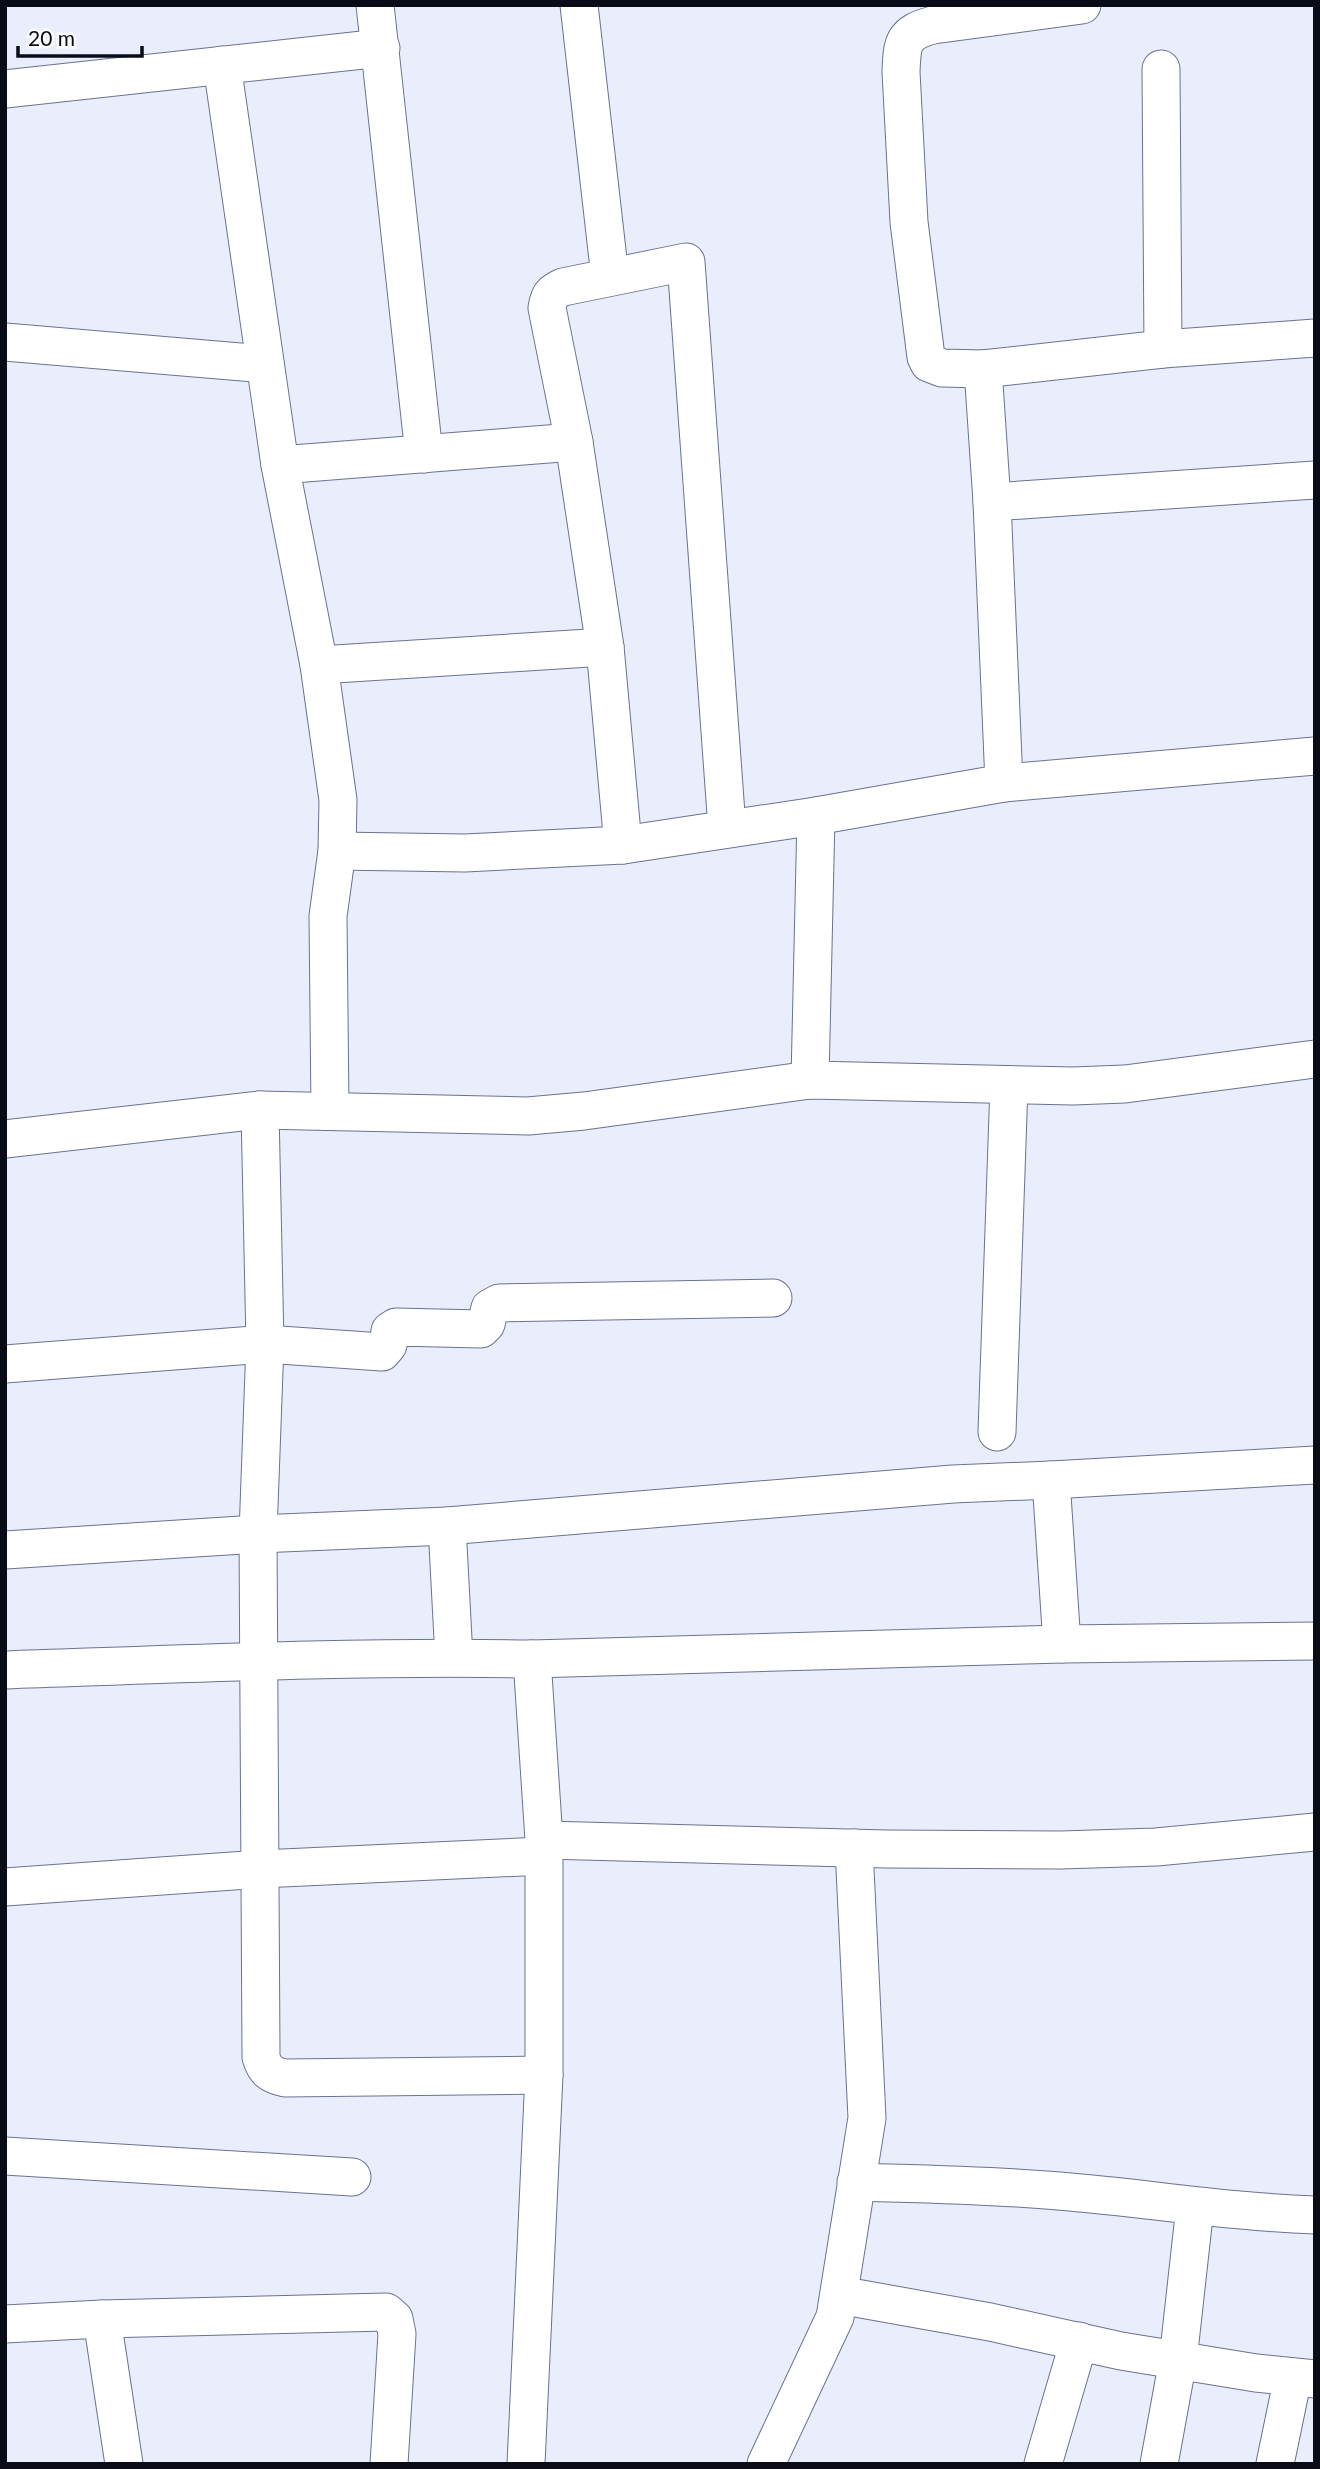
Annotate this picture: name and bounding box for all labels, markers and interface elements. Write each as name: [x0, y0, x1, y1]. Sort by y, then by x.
scale bar: [18, 14, 142, 58]
text: 20 m: [28, 25, 75, 50]

